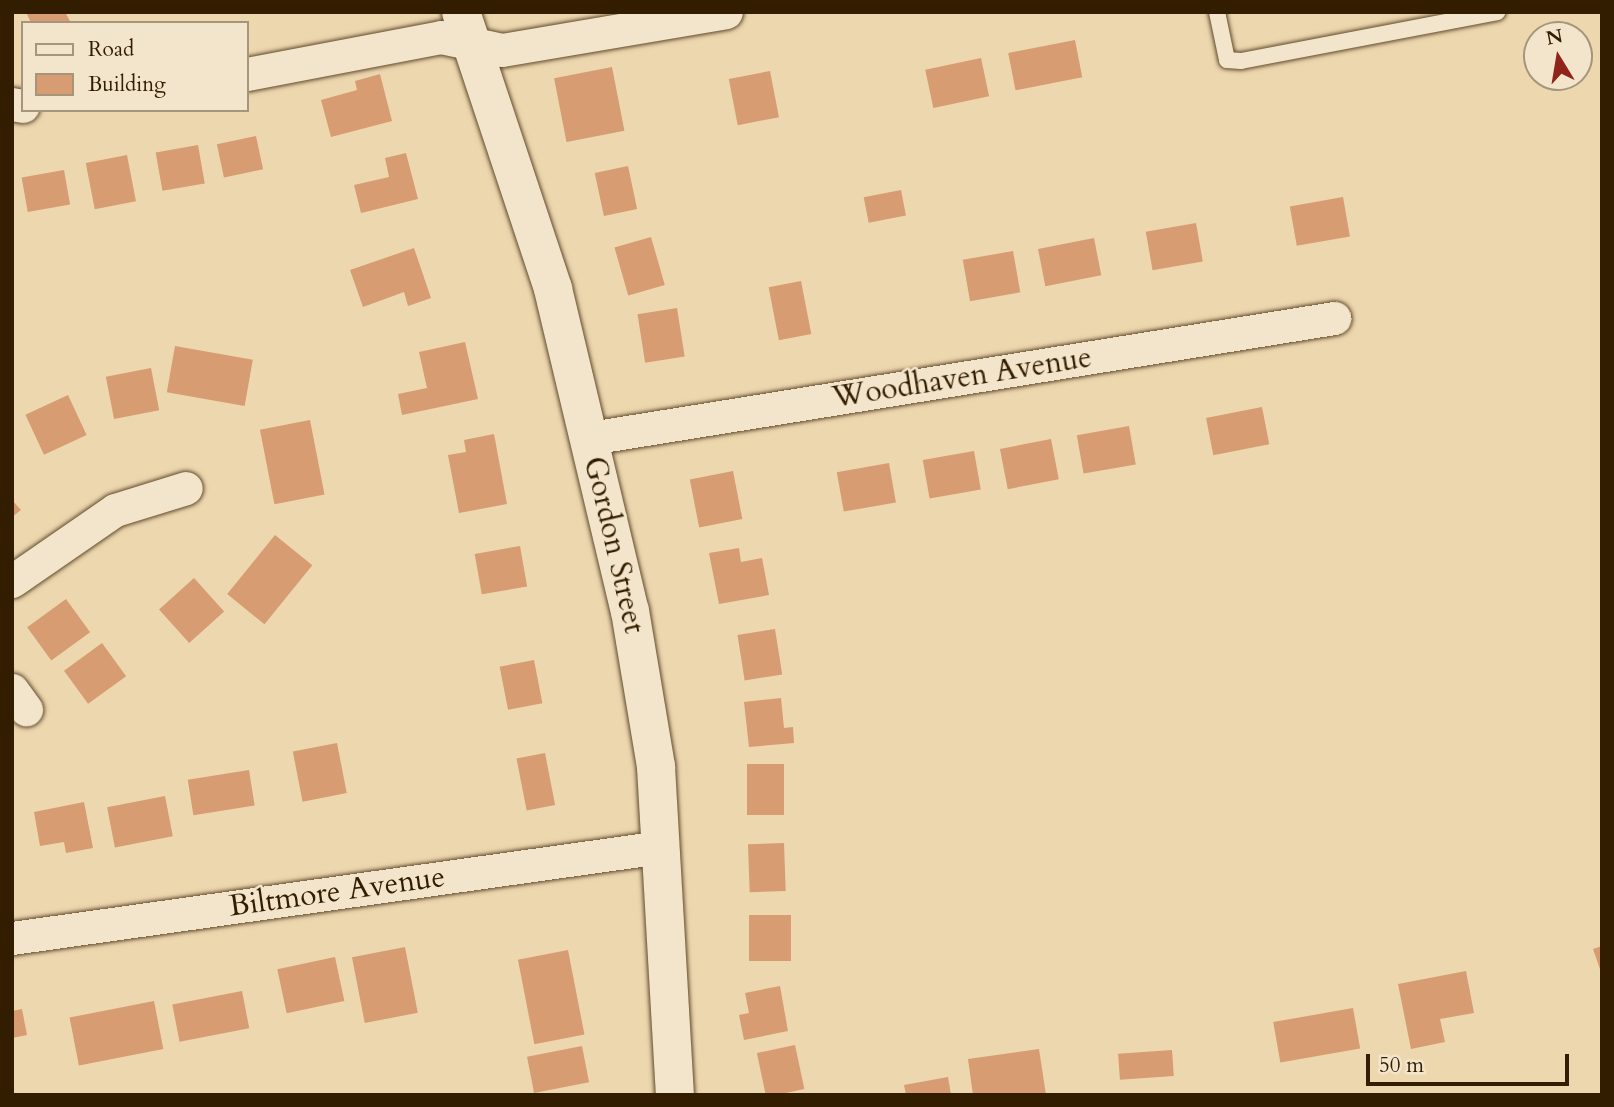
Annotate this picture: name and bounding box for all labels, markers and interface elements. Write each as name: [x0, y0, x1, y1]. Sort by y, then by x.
legend: [21, 21, 248, 112]
north arrow: [1523, 21, 1593, 91]
text: N: [1544, 23, 1565, 52]
text: Road: [88, 35, 134, 64]
text: Building: [88, 70, 166, 99]
street label: Woodhaven Avenue: [830, 340, 1094, 416]
street label: Gordon Street: [576, 453, 652, 637]
street label: Biltmore Avenue: [227, 859, 447, 925]
scale bar: [1369, 1040, 1572, 1084]
text: 50 m: [1379, 1051, 1424, 1080]

